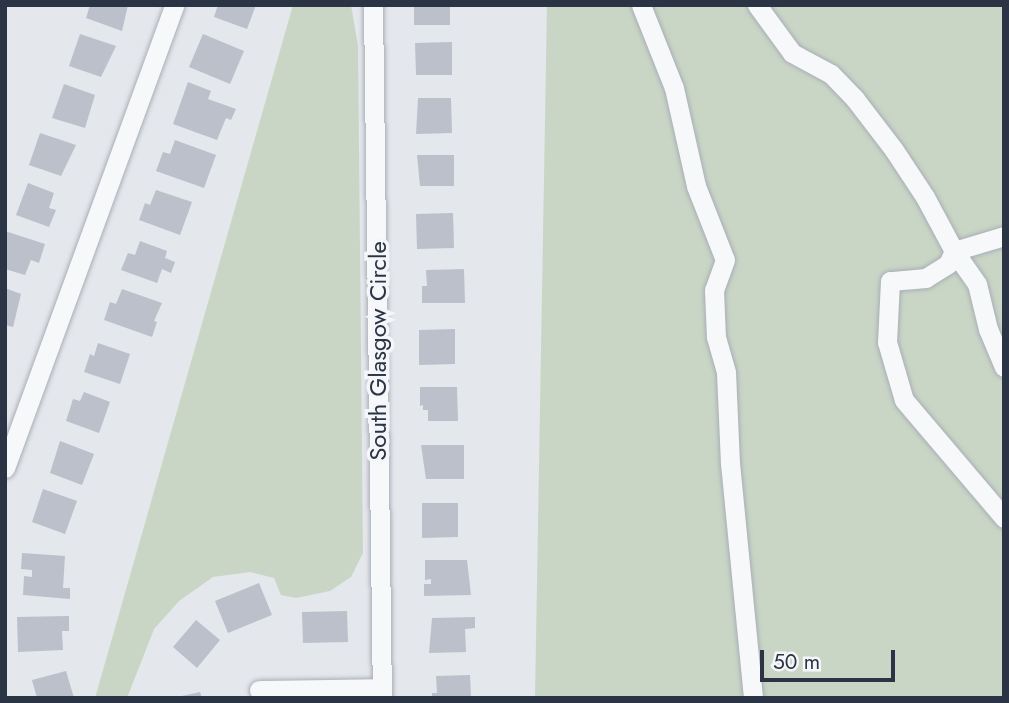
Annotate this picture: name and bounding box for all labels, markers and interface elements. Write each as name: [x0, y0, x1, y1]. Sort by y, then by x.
street label: South Glasgow Circle: [364, 241, 392, 461]
scale bar: [764, 636, 899, 680]
text: 50 m: [773, 647, 820, 677]

